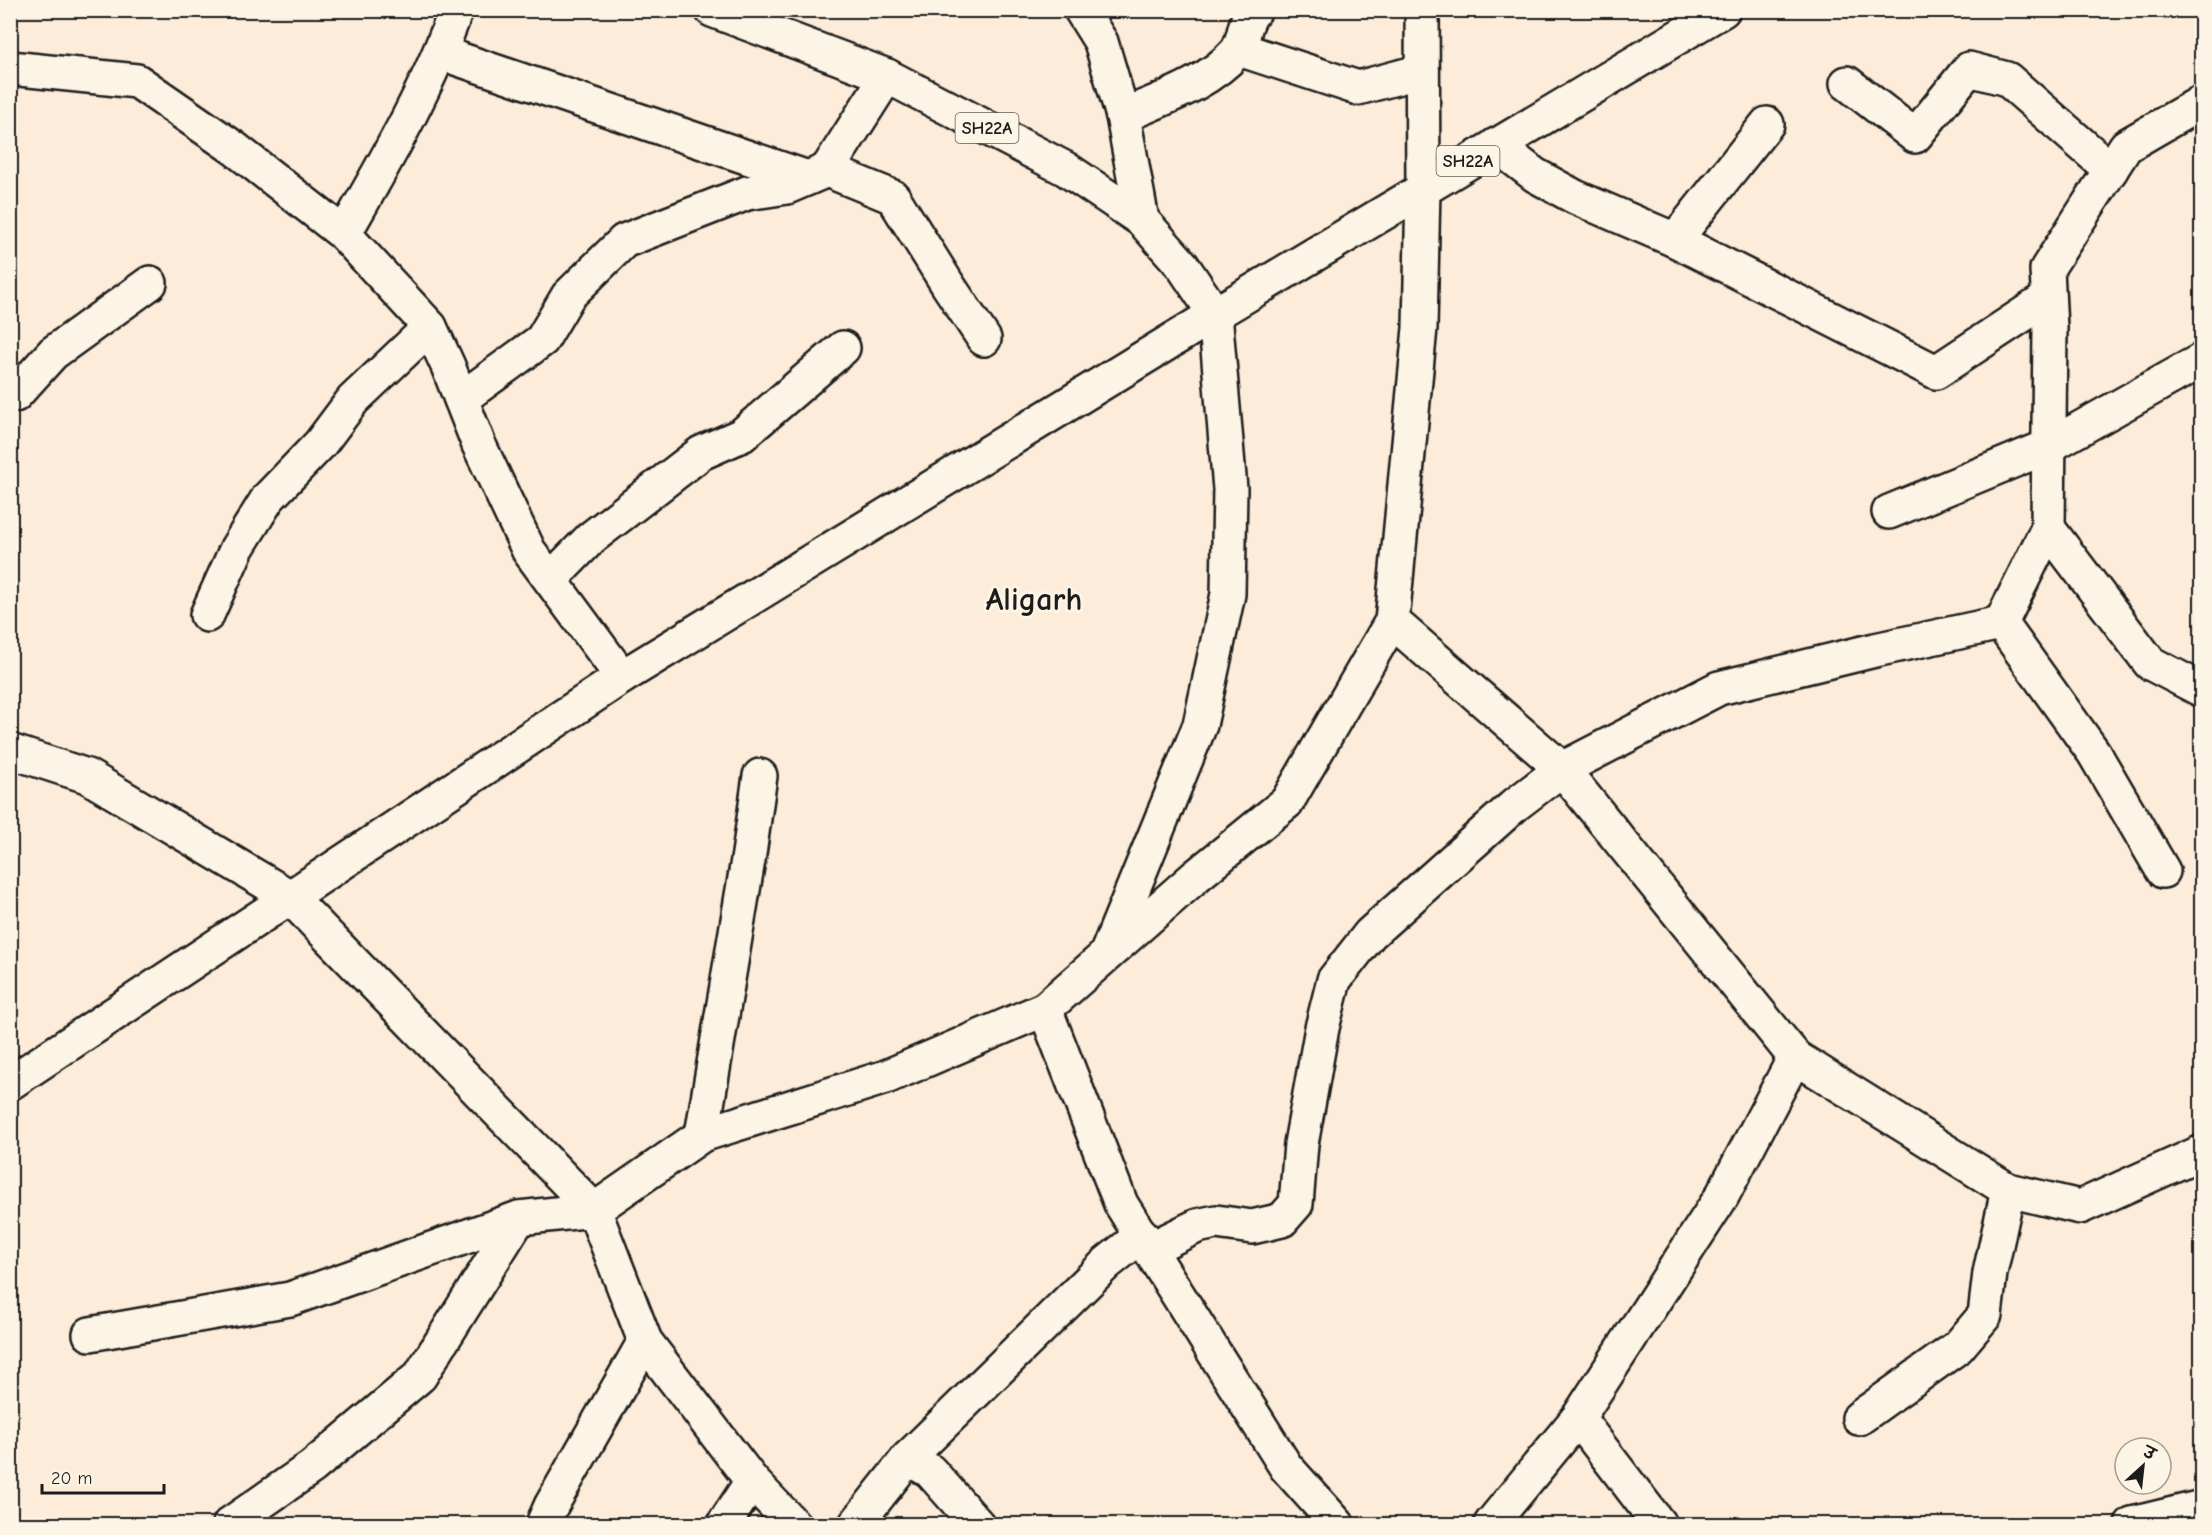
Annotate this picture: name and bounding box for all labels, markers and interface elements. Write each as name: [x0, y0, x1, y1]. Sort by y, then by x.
road number: SH22A: [956, 113, 1018, 143]
road number: SH22A: [1436, 146, 1500, 176]
district label: Aligarh: [986, 581, 1082, 618]
north arrow: [2113, 1436, 2173, 1496]
text: उ: [2139, 1442, 2159, 1465]
scale bar: [42, 1457, 164, 1495]
text: 20 m: [51, 1468, 92, 1489]

